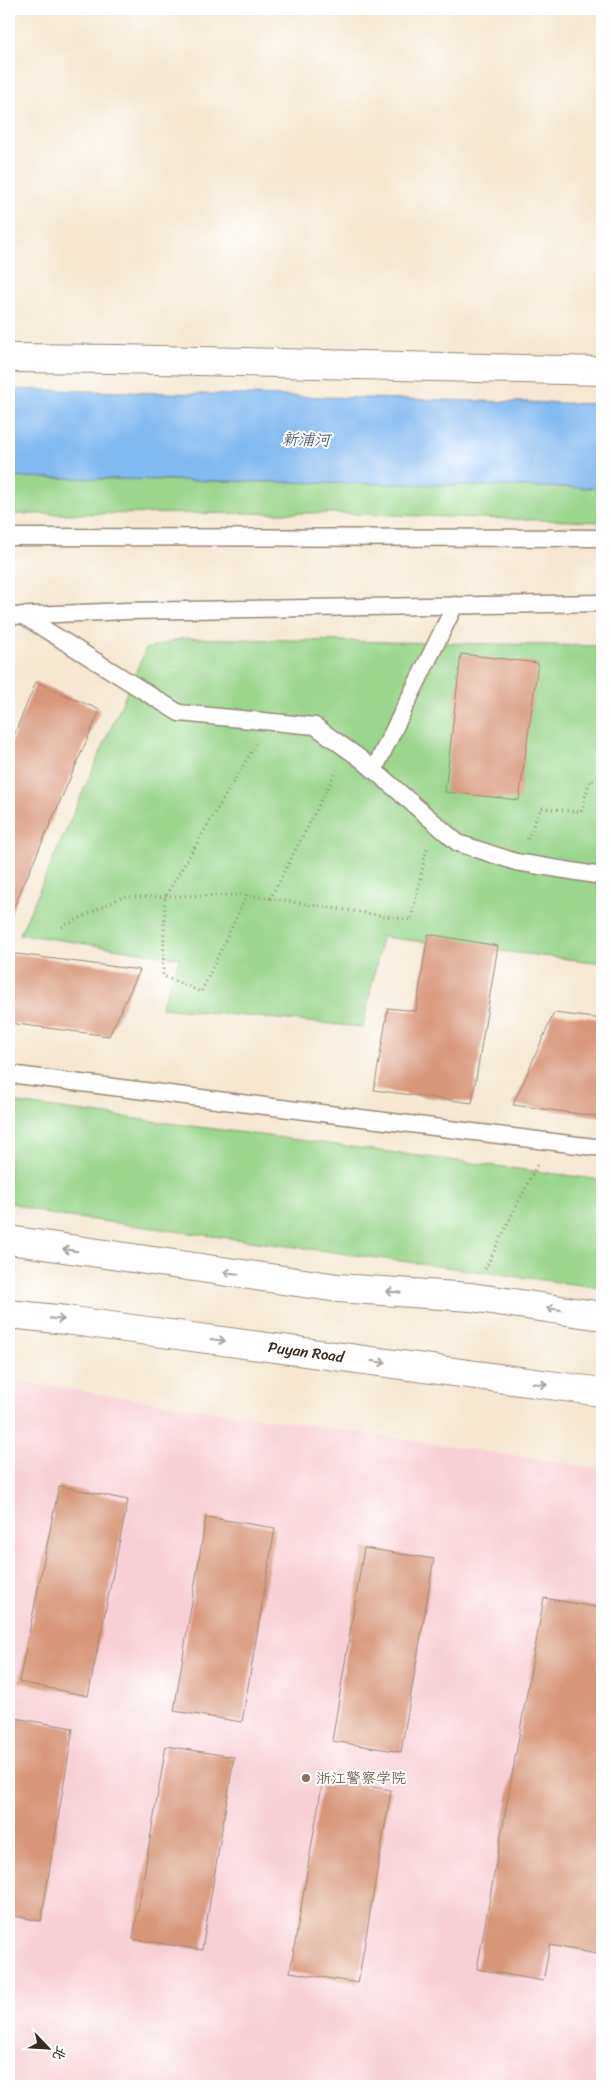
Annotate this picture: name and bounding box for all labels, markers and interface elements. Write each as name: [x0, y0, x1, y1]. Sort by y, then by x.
water label: 新浦河: [282, 425, 333, 454]
one-way arrow: [63, 1245, 79, 1255]
one-way arrow: [224, 1267, 240, 1277]
one-way arrow: [385, 1287, 401, 1296]
one-way arrow: [546, 1304, 562, 1314]
one-way arrow: [49, 1314, 65, 1324]
street label: Puyan Road: [266, 1334, 347, 1370]
one-way arrow: [210, 1335, 226, 1345]
one-way arrow: [371, 1357, 387, 1367]
one-way arrow: [532, 1379, 548, 1389]
place label: 浙江警察学院: [316, 1765, 406, 1791]
marker: 浙江警察学院: [300, 1772, 312, 1784]
north arrow: [22, 2022, 72, 2072]
text: 北: [45, 2042, 74, 2065]

